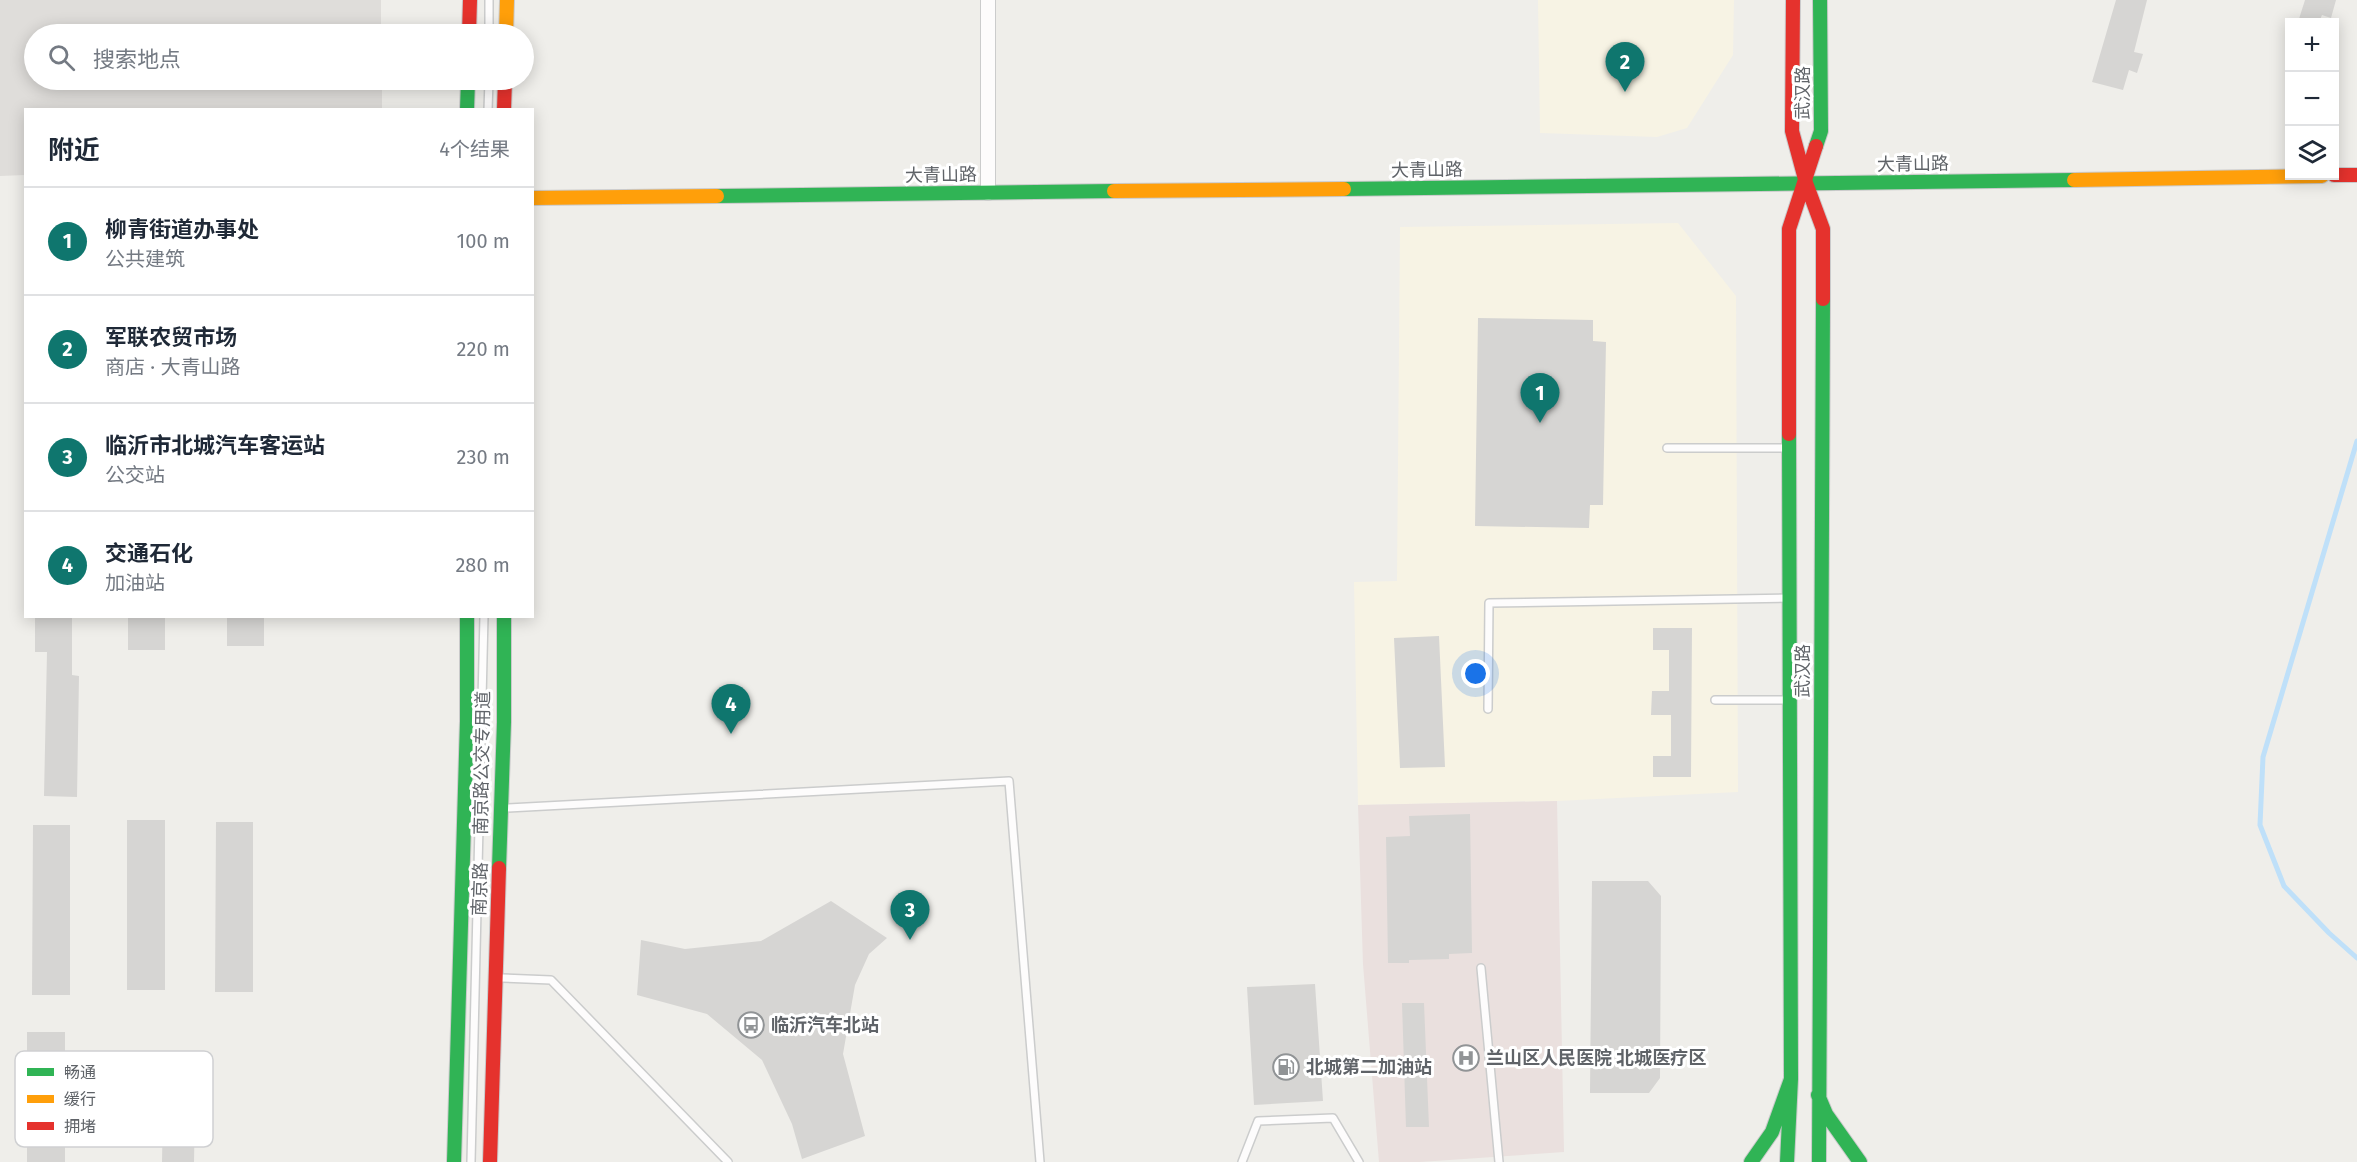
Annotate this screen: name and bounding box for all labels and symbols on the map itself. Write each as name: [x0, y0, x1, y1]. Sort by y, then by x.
pin: 2: [1606, 42, 1644, 92]
street label: 武汉路: [1792, 66, 1814, 120]
street label: 大青山路: [1877, 152, 1949, 176]
street label: 大青山路: [1391, 158, 1463, 182]
street label: 大青山路: [905, 163, 977, 187]
pin: 1: [1520, 374, 1560, 423]
street label: 武汉路: [1792, 644, 1814, 698]
your location: [1461, 659, 1490, 688]
pin: 4: [712, 684, 750, 734]
street label: 南京路公交专用道: [470, 691, 494, 835]
street label: 南京路: [468, 862, 492, 916]
pin: 3: [890, 890, 930, 940]
bus stop icon: 临沂汽车北站: [736, 1010, 766, 1040]
place label: 临沂汽车北站: [771, 1014, 879, 1036]
hospital icon: 兰山区人民医院 北城医疗区: [1451, 1043, 1481, 1073]
place label: 兰山区人民医院 北城医疗区: [1486, 1047, 1706, 1069]
legend: [15, 1051, 213, 1147]
fuel station icon: 北城第二加油站: [1271, 1052, 1301, 1082]
place label: 北城第二加油站: [1306, 1056, 1432, 1078]
text: 畅通: [64, 1063, 96, 1082]
text: 缓行: [64, 1090, 96, 1109]
text: 拥堵: [64, 1117, 96, 1136]

